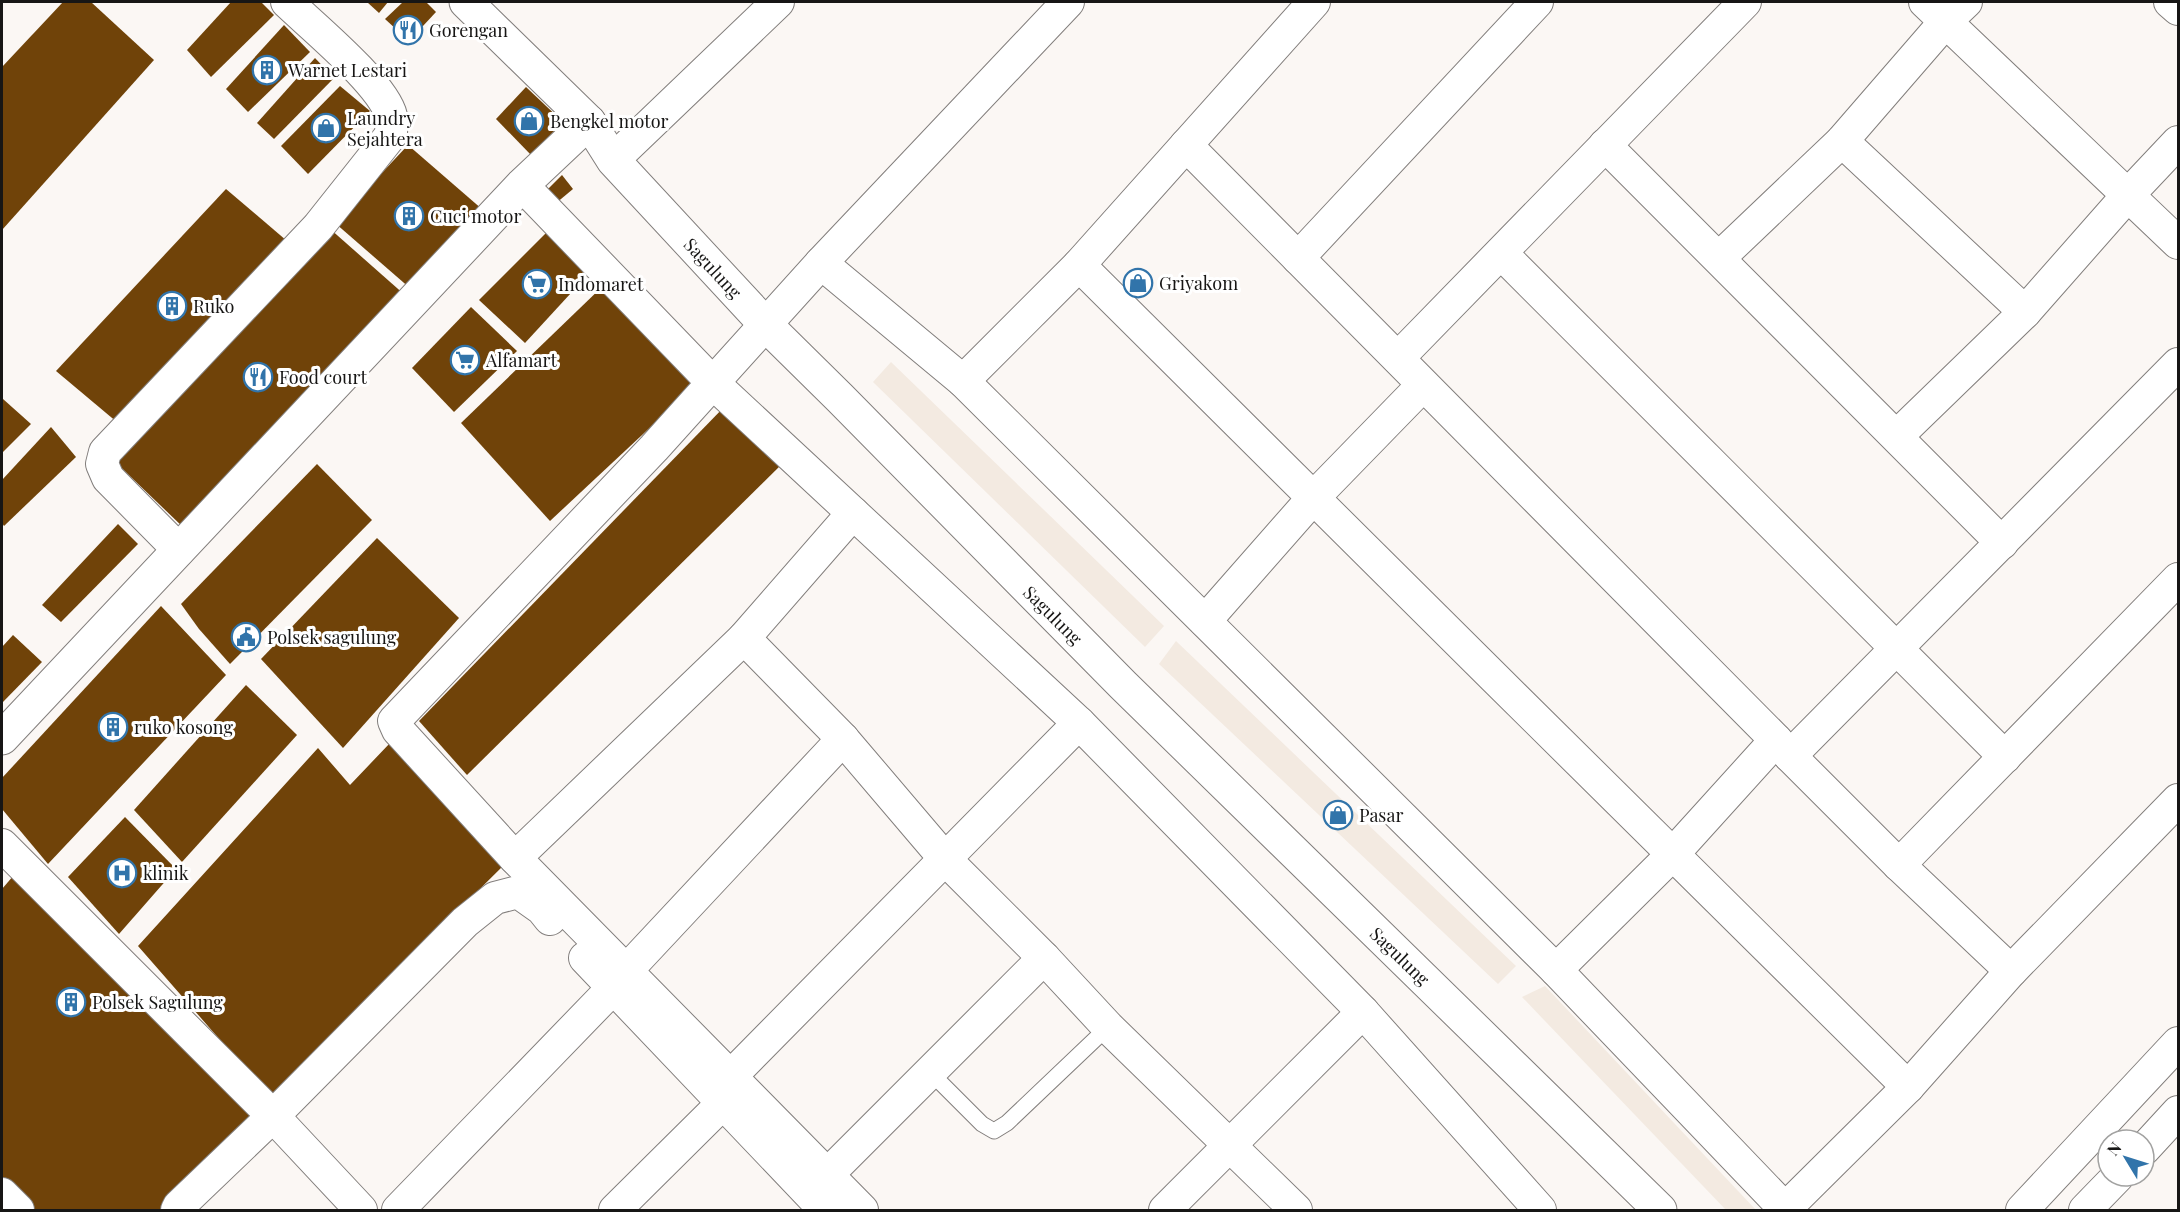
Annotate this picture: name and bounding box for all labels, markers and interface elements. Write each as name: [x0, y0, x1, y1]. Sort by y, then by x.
restaurant icon: Gorengan: [392, 14, 424, 46]
place label: Gorengan: [429, 18, 508, 42]
building icon: Warnet Lestari: [251, 54, 283, 86]
place label: Warnet Lestari: [287, 58, 407, 82]
shop icon: Bengkel motor: [513, 105, 545, 137]
place label: Laundry Sejahtera: [347, 106, 423, 151]
place label: Bengkel motor: [550, 109, 669, 133]
shop icon: Laundry Sejahtera: [310, 112, 342, 144]
building icon: Cuci motor: [393, 200, 425, 232]
place label: Cuci motor: [430, 204, 521, 228]
street label: Sagulung: [679, 233, 747, 304]
shop icon: Griyakom: [1122, 267, 1154, 299]
supermarket icon: Indomaret: [521, 268, 553, 300]
place label: Griyakom: [1159, 271, 1238, 295]
place label: Indomaret: [558, 272, 644, 296]
building icon: Ruko: [156, 290, 188, 322]
place label: Ruko: [193, 294, 235, 318]
supermarket icon: Alfamart: [449, 344, 481, 376]
place label: Alfamart: [485, 348, 557, 372]
restaurant icon: Food court: [242, 361, 274, 393]
place label: Food court: [279, 365, 368, 389]
street label: Sagulung: [1018, 580, 1088, 650]
public building icon: Polsek sagulung: [230, 621, 262, 653]
place label: Polsek sagulung: [267, 625, 397, 649]
building icon: ruko kosong: [97, 711, 129, 743]
place label: ruko kosong: [134, 715, 233, 739]
shop icon: Pasar: [1322, 799, 1354, 831]
place label: Pasar: [1359, 803, 1403, 827]
hospital icon: klinik: [106, 857, 138, 889]
place label: klinik: [143, 861, 189, 885]
street label: Sagulung: [1365, 922, 1435, 991]
building icon: Polsek Sagulung: [55, 986, 87, 1018]
place label: Polsek Sagulung: [92, 990, 223, 1014]
north arrow: [2096, 1128, 2156, 1188]
text: N: [2102, 1137, 2126, 1159]

